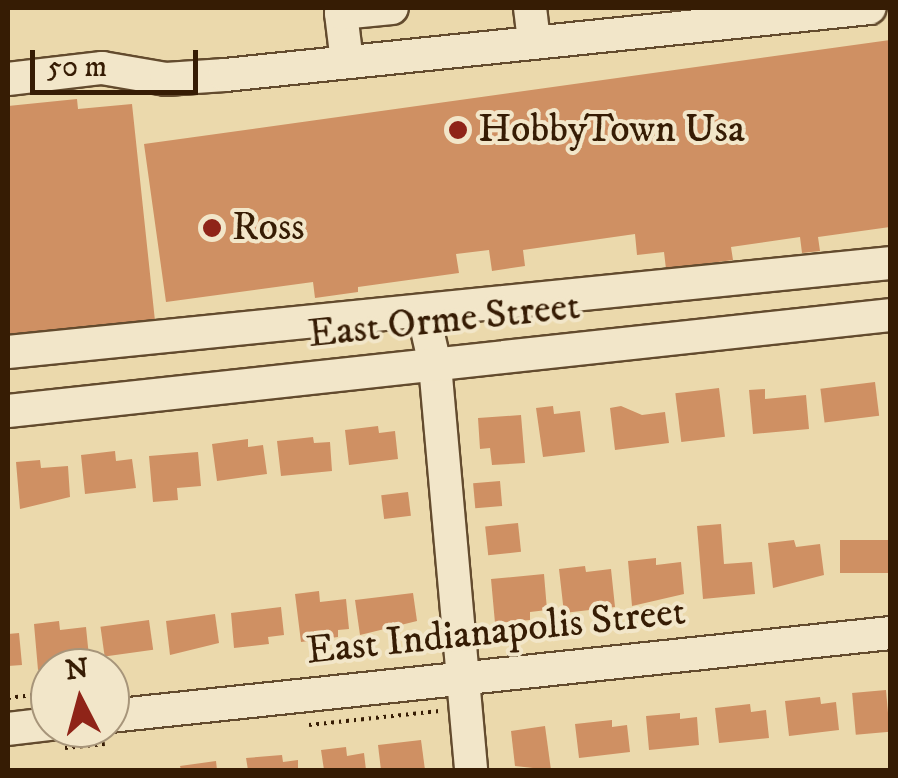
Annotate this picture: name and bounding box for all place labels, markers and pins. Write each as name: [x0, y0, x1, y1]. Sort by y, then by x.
place label: HobbyTown Usa: [478, 106, 745, 154]
marker: HobbyTown Usa: [447, 119, 469, 141]
place label: Ross: [232, 204, 305, 252]
marker: Ross: [201, 217, 223, 239]

